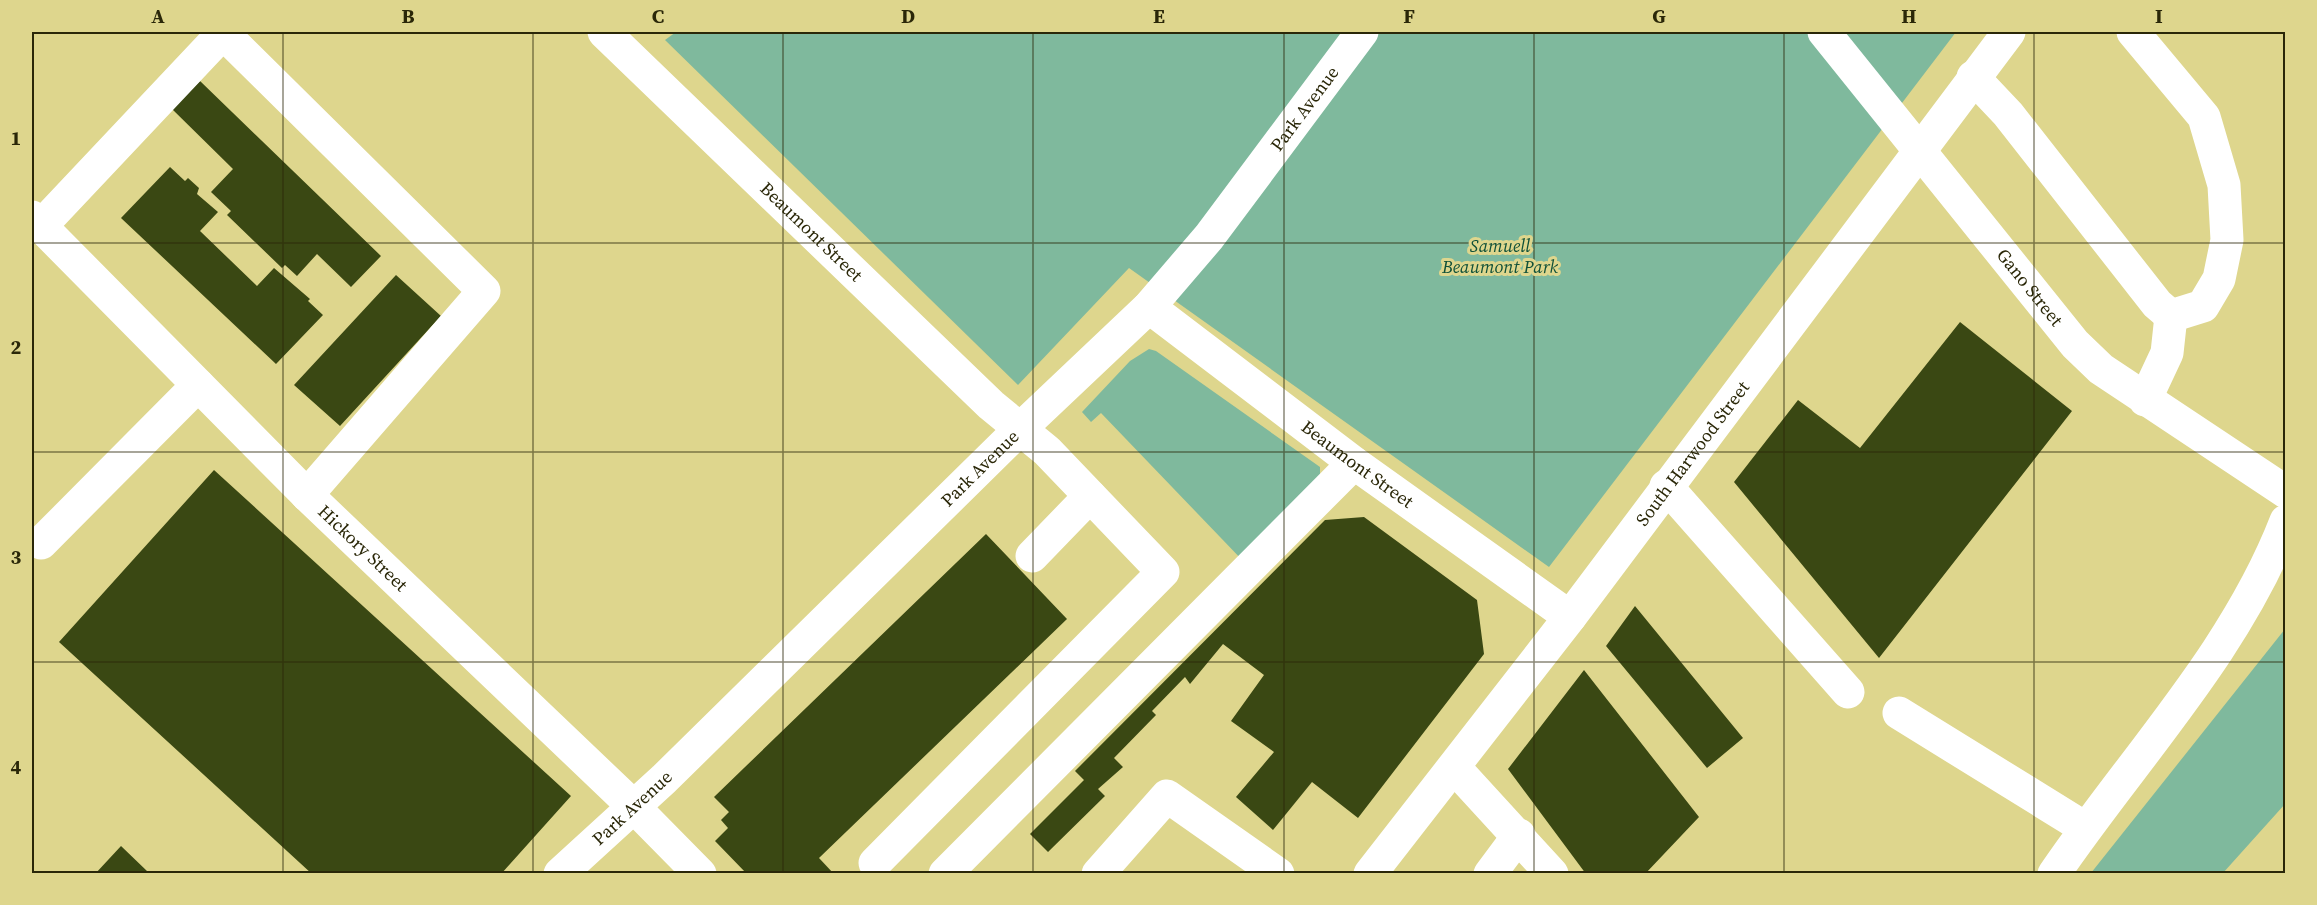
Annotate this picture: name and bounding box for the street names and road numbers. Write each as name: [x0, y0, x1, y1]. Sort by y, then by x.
street label: Park Avenue: [1264, 61, 1344, 156]
street label: Beaumont Street: [755, 176, 869, 287]
street label: Gano Street: [1991, 243, 2069, 331]
street label: South Harwood Street: [1630, 376, 1755, 531]
street label: Beaumont Street: [1296, 414, 1419, 514]
street label: Park Avenue: [935, 424, 1024, 512]
street label: Hickory Street: [313, 499, 413, 597]
street label: Park Avenue: [587, 765, 678, 851]

